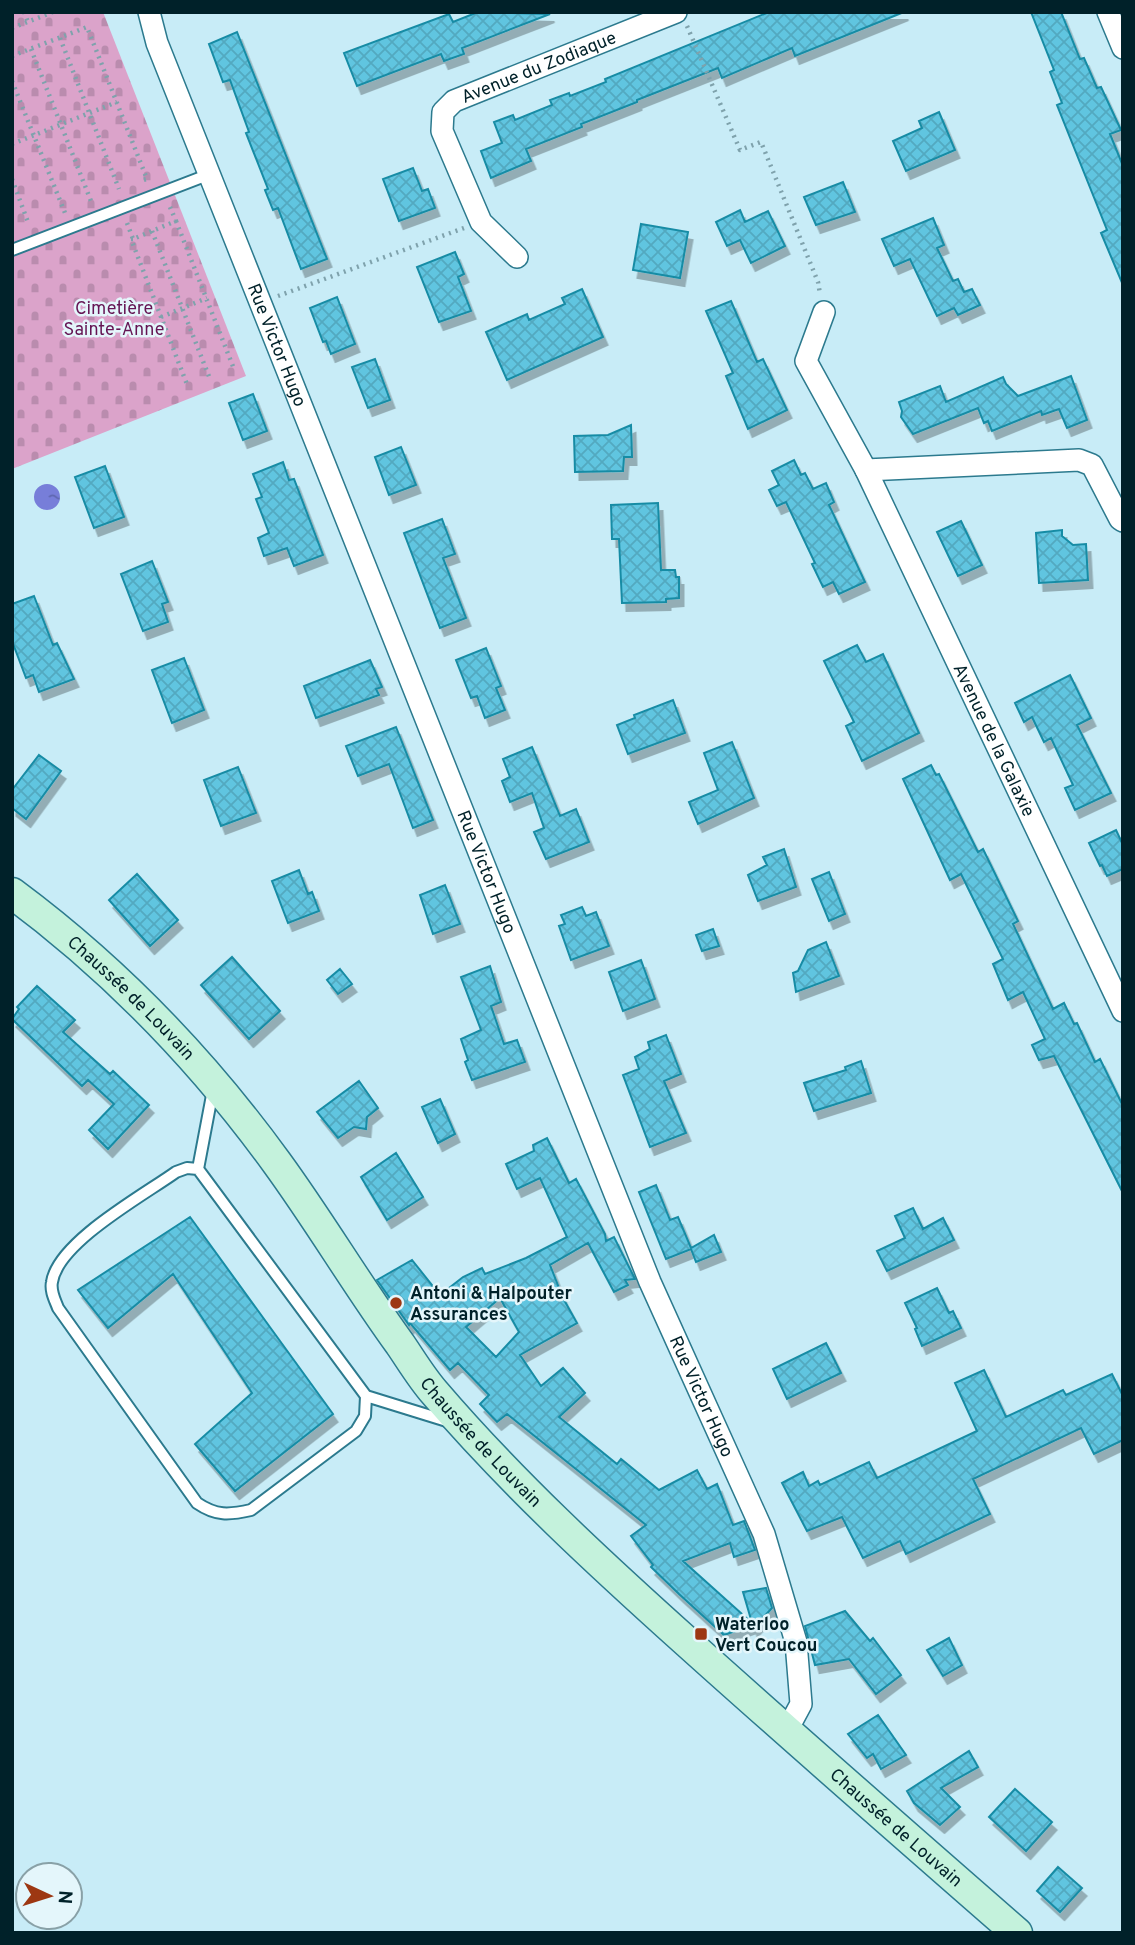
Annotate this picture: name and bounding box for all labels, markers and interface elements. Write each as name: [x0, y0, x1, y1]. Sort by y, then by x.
street label: Avenue du Zodiaque: [458, 27, 620, 110]
street label: Rue Victor Hugo: [241, 281, 311, 410]
park label: Cimetière Sainte-Anne: [64, 298, 164, 342]
street label: Avenue de la Galaxie: [947, 660, 1039, 821]
street label: Rue Victor Hugo: [451, 807, 520, 937]
street label: Chaussée de Louvain: [62, 932, 199, 1066]
place label: Antoni & Halpouter Assurances: [410, 1283, 573, 1327]
marker: Antoni & Halpouter Assurances: [388, 1295, 404, 1311]
street label: Rue Victor Hugo: [663, 1333, 738, 1461]
street label: Chaussée de Louvain: [414, 1373, 546, 1513]
place label: Waterloo Vert Coucou: [715, 1614, 818, 1658]
marker: Waterloo Vert Coucou: [693, 1626, 709, 1642]
street label: Chaussée de Louvain: [824, 1764, 967, 1893]
north arrow: [14, 1861, 84, 1931]
text: N: [52, 1889, 76, 1905]

